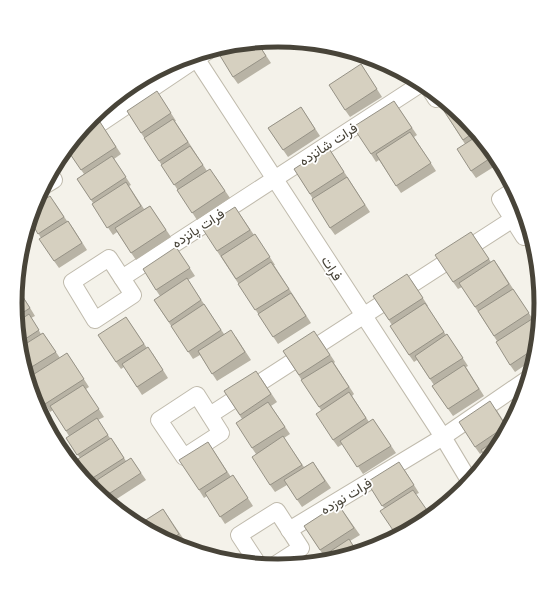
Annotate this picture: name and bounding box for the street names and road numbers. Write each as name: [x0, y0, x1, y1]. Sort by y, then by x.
street label: فرات شانزده: [295, 118, 361, 170]
street label: فرات پانزده: [168, 204, 228, 253]
street label: فرات: [317, 252, 347, 284]
street label: فرات نوزده: [317, 474, 375, 518]

